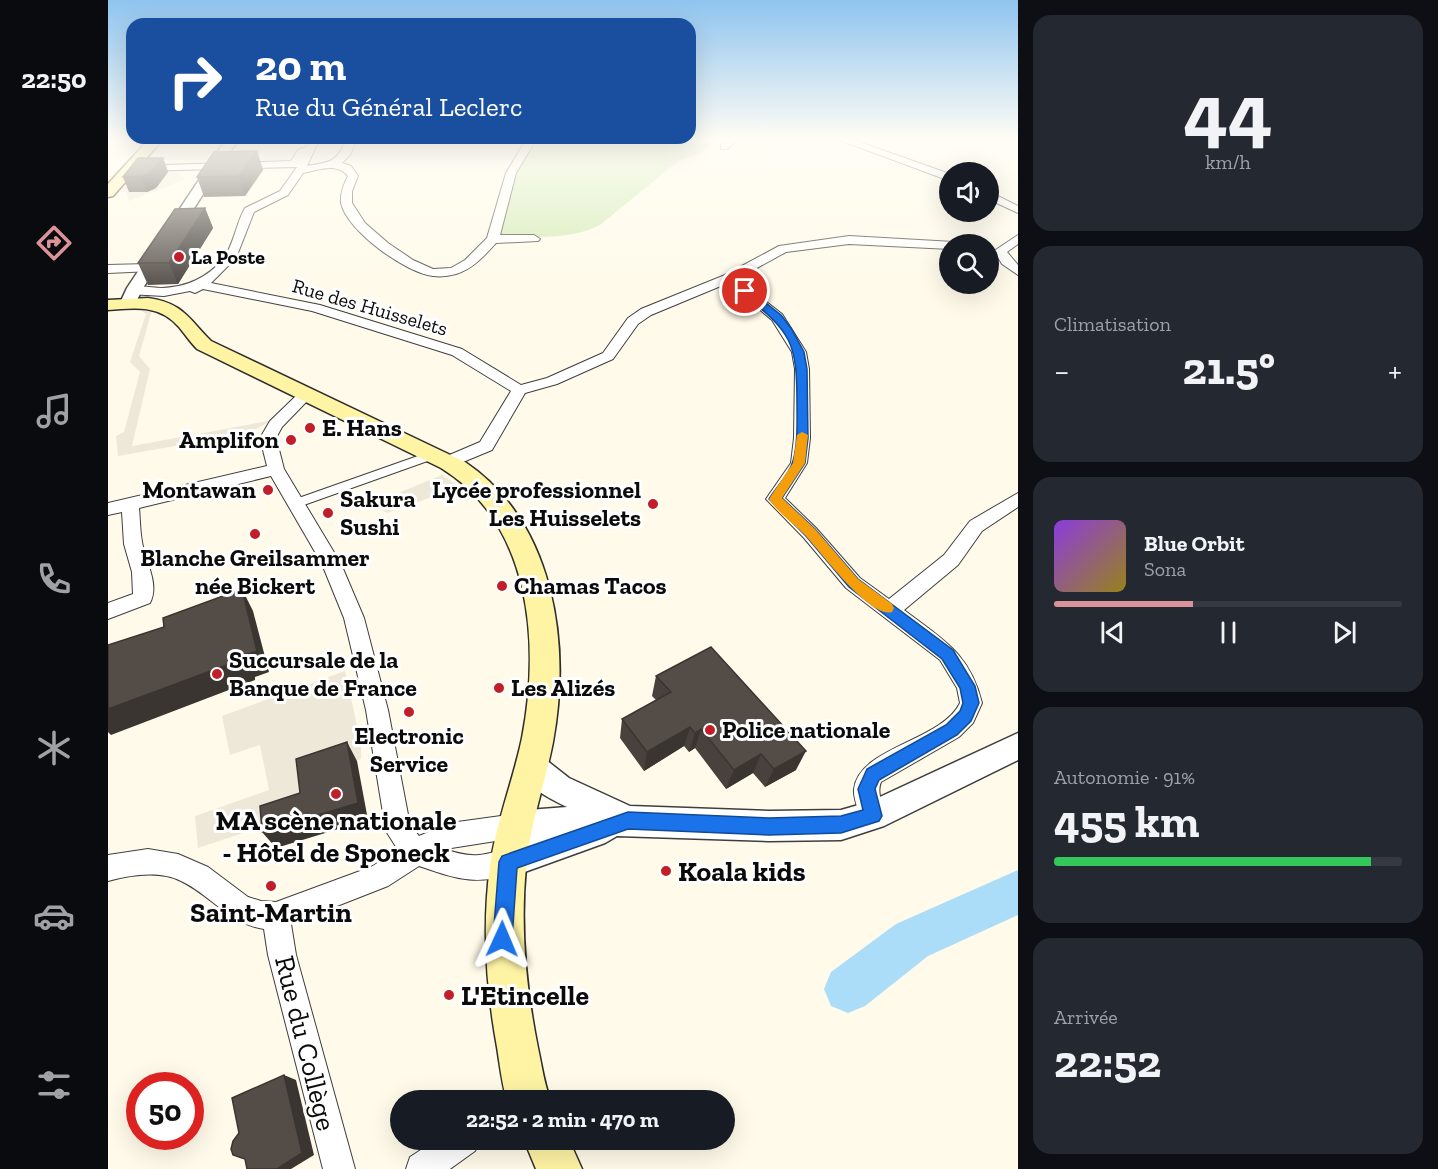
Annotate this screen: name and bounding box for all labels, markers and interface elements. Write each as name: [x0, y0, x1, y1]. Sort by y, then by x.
text: 20 m: [255, 40, 346, 91]
icon: right: [156, 42, 234, 120]
text: 22:50: [21, 63, 87, 95]
text: 44: [1184, 64, 1272, 158]
text: Rue du Général Leclerc: [255, 91, 523, 123]
text: km/h: [1205, 150, 1251, 174]
map controls: [939, 162, 999, 294]
button: sound: [939, 162, 999, 222]
icon: directions: [33, 222, 75, 264]
button: search: [939, 234, 999, 294]
place label: La Poste: [191, 245, 265, 269]
marker: La Poste: [172, 250, 186, 264]
pin: [719, 265, 770, 316]
street label: Rue des Huisselets: [290, 273, 450, 341]
icon: arrive: [728, 274, 761, 307]
text: Climatisation: [1054, 312, 1171, 336]
text: 21.5°: [1183, 342, 1275, 396]
text: −: [1054, 351, 1069, 390]
text: +: [1388, 351, 1402, 390]
icon: music: [33, 390, 75, 432]
place label: E. Hans: [322, 413, 402, 442]
marker: E. Hans: [303, 421, 317, 435]
place label: Amplifon: [179, 425, 279, 454]
marker: Amplifon: [284, 433, 298, 447]
place label: Montawan: [142, 475, 256, 504]
place label: Lycée professionnel Les Huisselets: [432, 475, 641, 532]
marker: Montawan: [261, 483, 275, 497]
place label: Sakura Sushi: [340, 484, 416, 541]
marker: Lycée professionnel Les Huisselets: [646, 497, 660, 511]
marker: Sakura Sushi: [321, 506, 335, 520]
marker: Blanche Greilsammer née Bickert: [248, 527, 262, 541]
text: Blue Orbit: [1144, 530, 1244, 557]
place label: Blanche Greilsammer née Bickert: [140, 543, 370, 600]
text: Sona: [1144, 557, 1186, 581]
icon: phone: [33, 558, 75, 600]
place label: Chamas Tacos: [514, 571, 667, 600]
marker: Chamas Tacos: [495, 579, 509, 593]
icon: previous: [1096, 616, 1129, 649]
icon: pause: [1212, 616, 1245, 649]
icon: next: [1328, 616, 1361, 649]
place label: Succursale de la Banque de France: [229, 645, 417, 702]
marker: Succursale de la Banque de France: [210, 667, 224, 681]
place label: Les Alizés: [511, 673, 615, 702]
marker: Les Alizés: [492, 681, 506, 695]
marker: Electronic Service: [402, 705, 416, 719]
place label: Police nationale: [722, 715, 891, 744]
place label: Electronic Service: [354, 721, 464, 778]
marker: Police nationale: [703, 723, 717, 737]
icon: climate: [33, 727, 75, 769]
text: Autonomie · 91%: [1054, 765, 1195, 789]
marker: MA scène nationale - Hôtel de Sponeck: [329, 787, 343, 801]
text: 455 km: [1054, 795, 1199, 849]
place label: MA scène nationale - Hôtel de Sponeck: [216, 804, 456, 869]
place label: Koala kids: [678, 855, 806, 888]
marker: Koala kids: [659, 864, 673, 878]
marker: Saint-Martin: [264, 879, 278, 893]
icon: car: [33, 895, 75, 937]
place label: Saint-Martin: [190, 896, 352, 929]
position arrow: [470, 907, 534, 971]
street label: Rue du Collège: [268, 952, 343, 1134]
place label: L'Etincelle: [461, 979, 589, 1012]
marker: L'Etincelle: [442, 988, 456, 1002]
text: Arrivée: [1054, 1005, 1118, 1029]
text: 22:52: [1054, 1035, 1161, 1089]
icon: filters: [33, 1064, 75, 1106]
speed limit sign: 50: [126, 1072, 204, 1150]
text: 22:52 · 2 min · 470 m: [466, 1106, 659, 1133]

